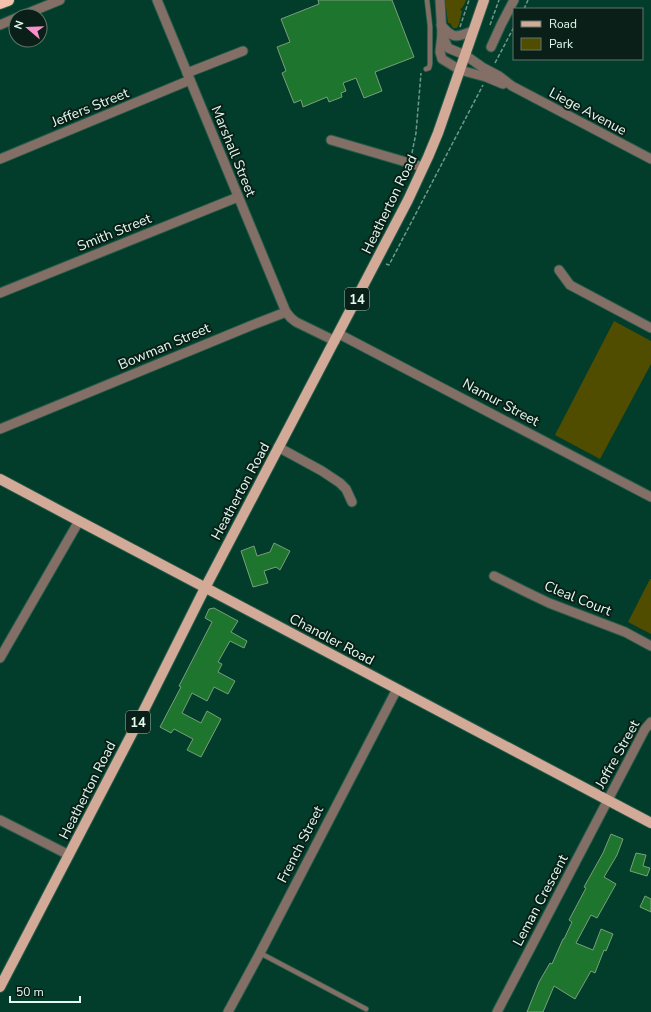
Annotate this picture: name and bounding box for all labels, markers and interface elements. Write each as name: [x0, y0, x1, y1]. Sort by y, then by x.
north arrow: [8, 8, 48, 48]
legend: [513, 8, 643, 60]
text: Road: [549, 16, 577, 32]
text: N: [11, 19, 27, 31]
text: Park: [549, 36, 574, 52]
street label: Jeffers Street: [48, 83, 132, 132]
street label: Liege Avenue: [546, 83, 630, 140]
street label: Marshall Street: [207, 103, 260, 200]
street label: Heatherton Road: [357, 152, 422, 257]
street label: Smith Street: [74, 209, 154, 256]
road number: 14: [345, 288, 369, 310]
street label: Bowman Street: [115, 319, 213, 374]
street label: Namur Street: [459, 374, 543, 431]
street label: Heatherton Road: [207, 439, 274, 543]
street label: Cleal Court: [541, 576, 614, 621]
street label: Chandler Road: [286, 609, 378, 670]
road number: 14: [126, 711, 150, 733]
street label: Joffre Street: [590, 717, 644, 793]
street label: Heatherton Road: [54, 738, 120, 843]
street label: French Street: [273, 802, 328, 886]
street label: Leman Crescent: [508, 851, 573, 949]
scale bar: [10, 978, 80, 1004]
text: 50 m: [16, 984, 44, 1000]

